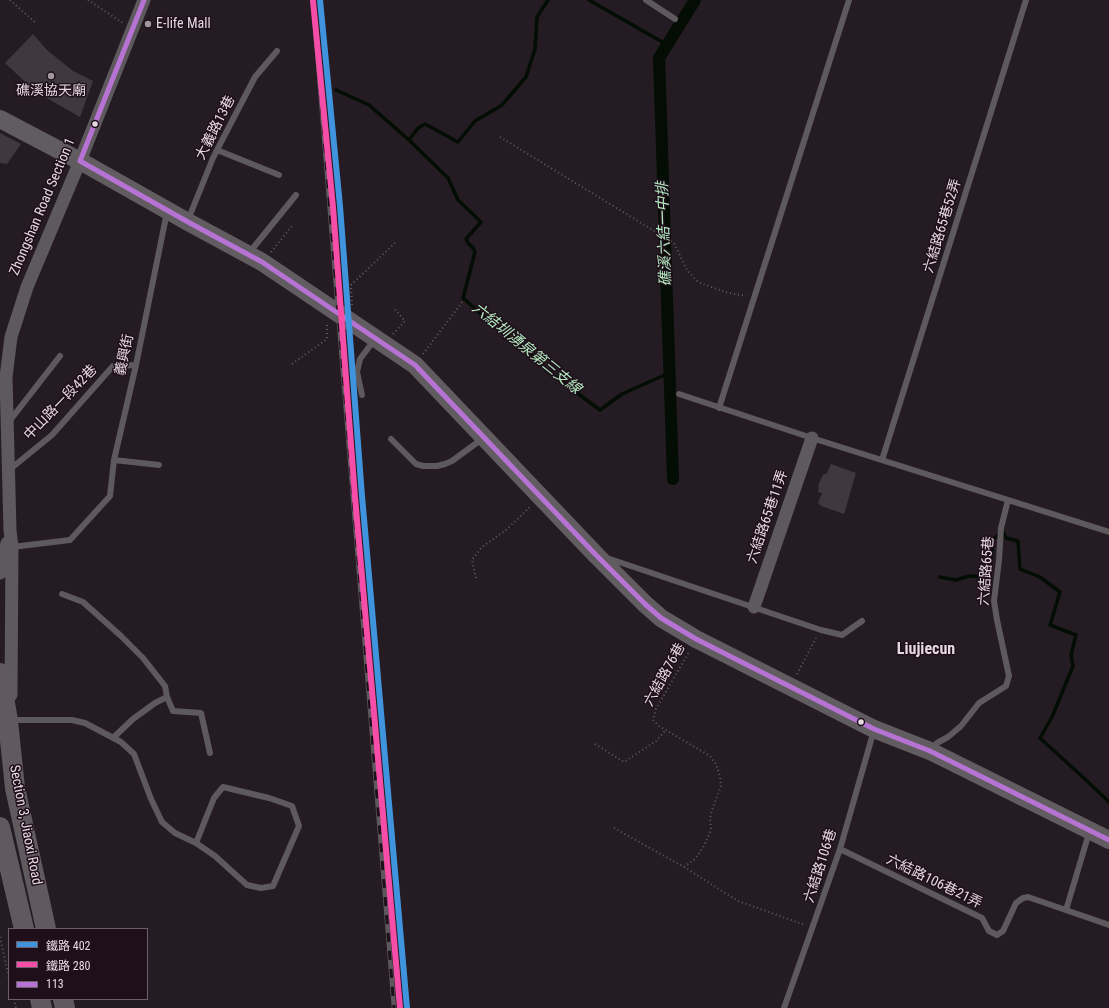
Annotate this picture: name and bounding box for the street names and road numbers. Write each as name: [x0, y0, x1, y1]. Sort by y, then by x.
street label: 大義路13巷: [193, 93, 239, 163]
street label: Zhongshan Road Section 1: [6, 136, 80, 278]
street label: 六結路65巷52弄: [921, 177, 965, 275]
street label: 義興街: [112, 333, 138, 377]
street label: 中山路一段42巷: [21, 362, 101, 444]
street label: 六結路65巷11弄: [744, 468, 792, 566]
street label: 六結路65巷: [976, 536, 998, 606]
street label: 六結路76巷: [641, 640, 689, 710]
street label: Section 3, Jiaoxi Road: [5, 764, 45, 886]
street label: 六結路106巷: [801, 827, 841, 905]
street label: 六結路106巷21弄: [883, 852, 985, 912]

